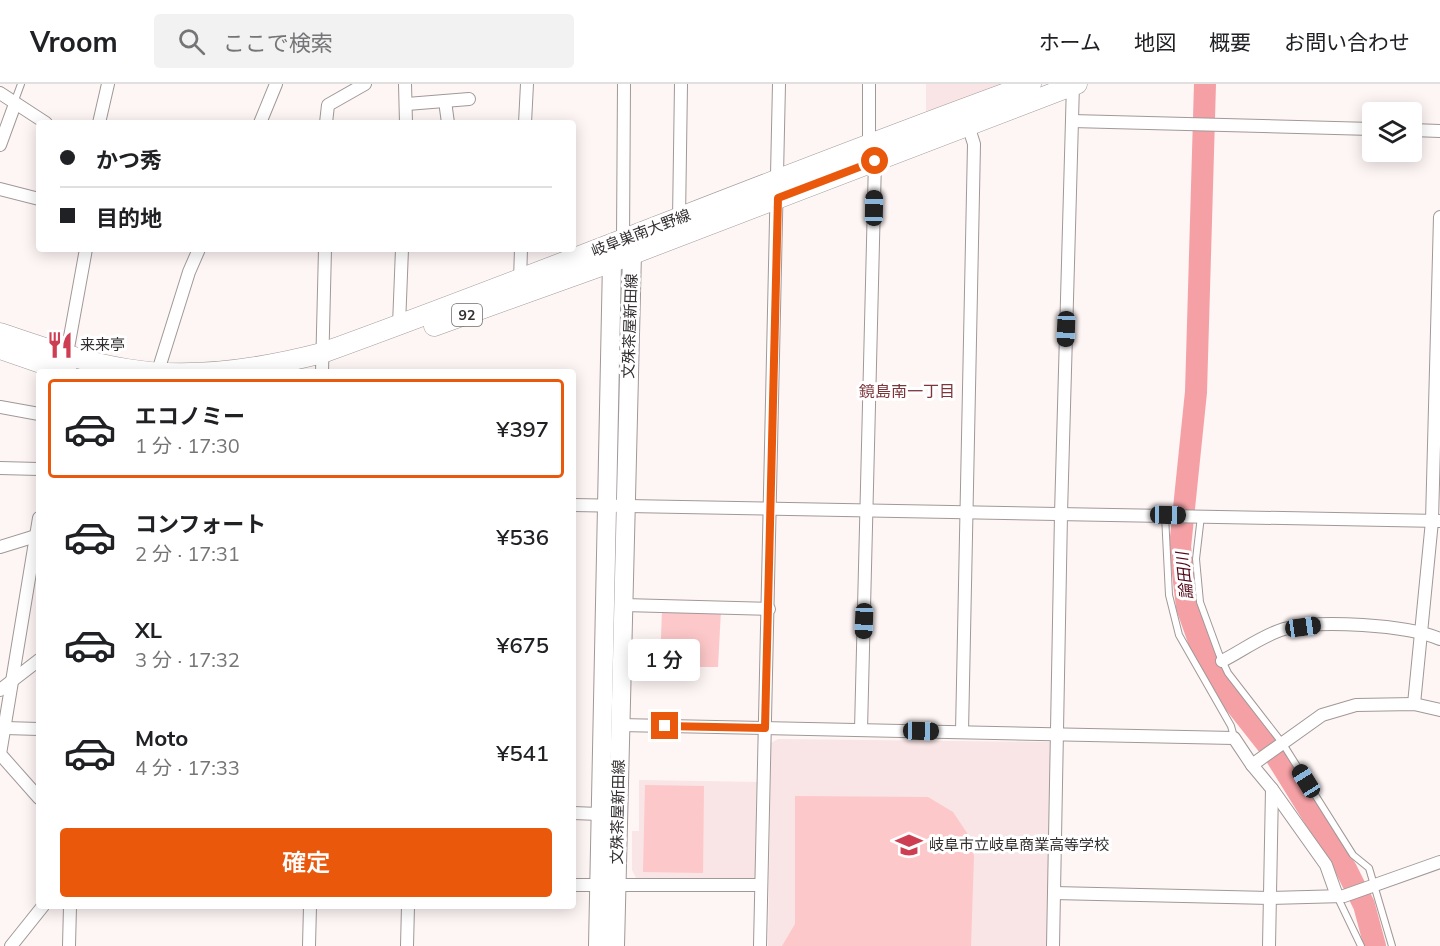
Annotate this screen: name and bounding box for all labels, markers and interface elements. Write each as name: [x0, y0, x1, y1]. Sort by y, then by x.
search box: [154, 14, 574, 68]
text: Vroom: [30, 24, 118, 59]
icon: search: [175, 25, 208, 58]
text: ここで検索: [223, 29, 333, 57]
text: ホーム: [1039, 29, 1101, 55]
text: 地図: [1134, 29, 1176, 55]
text: 概要: [1209, 29, 1251, 55]
text: お問い合わせ: [1284, 29, 1410, 55]
map controls: [1362, 102, 1422, 162]
button: layers: [1362, 102, 1422, 162]
text: かつ秀: [96, 146, 162, 174]
route start: [861, 147, 888, 174]
car: [865, 190, 883, 226]
text: 目的地: [96, 204, 162, 232]
street label: 岐阜巣南大野線: [588, 205, 693, 260]
street label: 文殊茶屋新田線: [618, 273, 641, 379]
road number: 92: [452, 304, 482, 326]
car: [1056, 311, 1076, 347]
restaurant icon: 来来亭: [45, 330, 75, 360]
place label: 来来亭: [80, 335, 125, 354]
district label: 鏡島南一丁目: [859, 381, 955, 401]
icon: car: [63, 402, 117, 456]
text: エコノミー: [135, 402, 245, 430]
text: ¥397: [496, 415, 549, 443]
text: 1 分 · 17:30: [135, 433, 240, 458]
car: [1150, 506, 1186, 524]
icon: car: [63, 510, 117, 564]
text: コンフォート: [135, 510, 266, 538]
text: ¥536: [496, 523, 549, 551]
text: 2 分 · 17:31: [135, 541, 240, 566]
water label: 論田川: [1171, 549, 1196, 601]
car: [854, 603, 874, 639]
text: XL: [135, 616, 162, 644]
car: [1284, 616, 1322, 638]
icon: car: [63, 618, 117, 672]
text: ¥675: [496, 631, 549, 659]
callout: 1 分: [629, 639, 701, 681]
text: 3 分 · 17:32: [135, 647, 240, 672]
text: 1 分: [645, 647, 683, 672]
route end: [651, 712, 678, 739]
car: [903, 722, 939, 740]
text: Moto: [135, 724, 188, 752]
icon: car: [63, 726, 117, 780]
text: ¥541: [496, 739, 549, 767]
text: 4 分 · 17:33: [135, 755, 240, 780]
street label: 文殊茶屋新田線: [607, 759, 628, 865]
car: [1289, 761, 1323, 801]
button: 確定: [60, 828, 552, 897]
school or university icon: 岐阜市立岐阜商業高等学校: [894, 830, 924, 860]
place label: 岐阜市立岐阜商業高等学校: [929, 835, 1109, 854]

